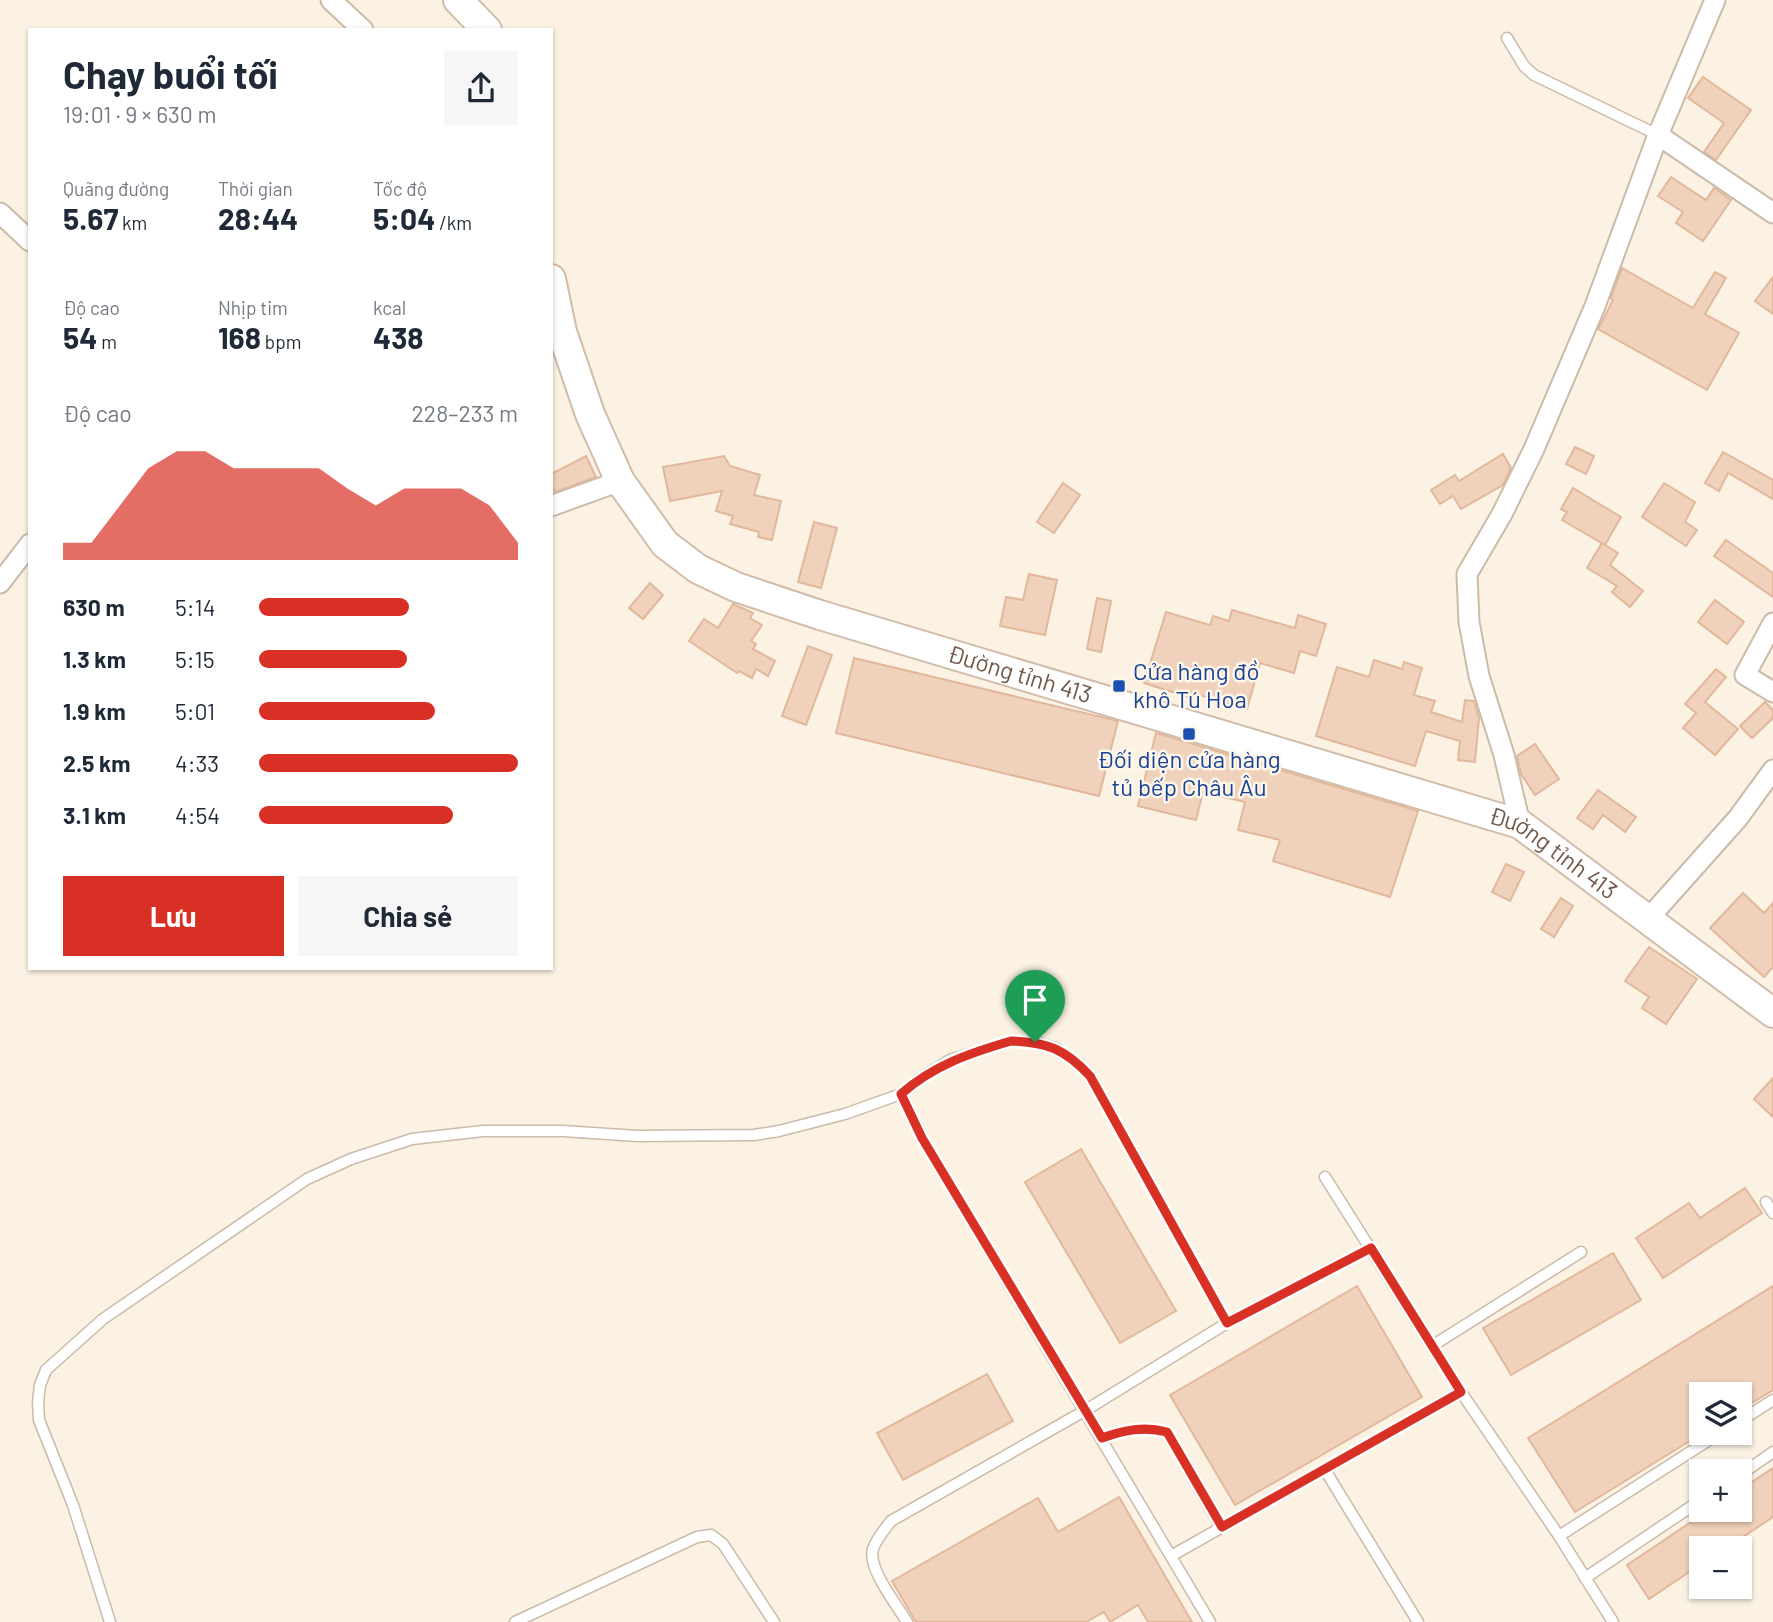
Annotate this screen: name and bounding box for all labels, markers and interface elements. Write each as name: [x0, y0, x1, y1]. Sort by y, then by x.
text: Chạy buổi tối: [63, 51, 278, 97]
button: share: [444, 51, 518, 125]
text: 19:01 · 9 × 630 m: [63, 100, 216, 128]
text: Quãng đường: [63, 177, 169, 200]
text: Thời gian: [218, 177, 293, 200]
text: Tốc độ: [373, 177, 427, 200]
text: 5.67: [63, 200, 118, 236]
text: 28:44: [218, 200, 298, 236]
text: 5:04: [373, 200, 435, 236]
text: km: [118, 211, 147, 234]
text: /km: [435, 211, 472, 234]
text: Độ cao: [63, 296, 120, 319]
text: Nhịp tim: [218, 296, 288, 319]
text: kcal: [373, 296, 406, 319]
text: 54: [63, 319, 97, 355]
text: 168: [218, 319, 261, 355]
text: 438: [373, 319, 424, 355]
text: m: [97, 330, 117, 353]
text: bpm: [261, 330, 301, 353]
text: Độ cao: [63, 399, 132, 427]
text: 228–233 m: [412, 399, 518, 427]
text: 630 m: [63, 593, 125, 621]
text: 5:14: [175, 593, 215, 621]
street label: Đường tỉnh 413: [945, 638, 1096, 708]
text: 1.3 km: [63, 645, 126, 673]
text: 5:15: [175, 645, 215, 673]
place label: Cửa hàng đồ khô Tú Hoa: [1133, 656, 1259, 713]
marker: Cửa hàng đồ khô Tú Hoa: [1111, 678, 1127, 694]
text: 1.9 km: [63, 697, 126, 725]
text: 5:01: [175, 697, 215, 725]
marker: Đối diện cửa hàng tủ bếp Châu Âu: [1181, 726, 1197, 742]
place label: Đối diện cửa hàng tủ bếp Châu Âu: [1097, 744, 1281, 801]
text: 2.5 km: [63, 749, 131, 777]
text: 4:33: [175, 749, 219, 777]
street label: Đường tỉnh 413: [1486, 800, 1624, 905]
text: 3.1 km: [63, 801, 126, 829]
text: 4:54: [175, 801, 220, 829]
button: Lưu: [63, 876, 284, 956]
button: Chia sẻ: [298, 876, 518, 956]
pin: [1005, 970, 1065, 1042]
icon: arrive: [1016, 981, 1054, 1019]
map controls: [1689, 1382, 1752, 1599]
button: layers: [1689, 1382, 1752, 1445]
button: +: [1689, 1459, 1752, 1522]
button: −: [1689, 1536, 1752, 1599]

